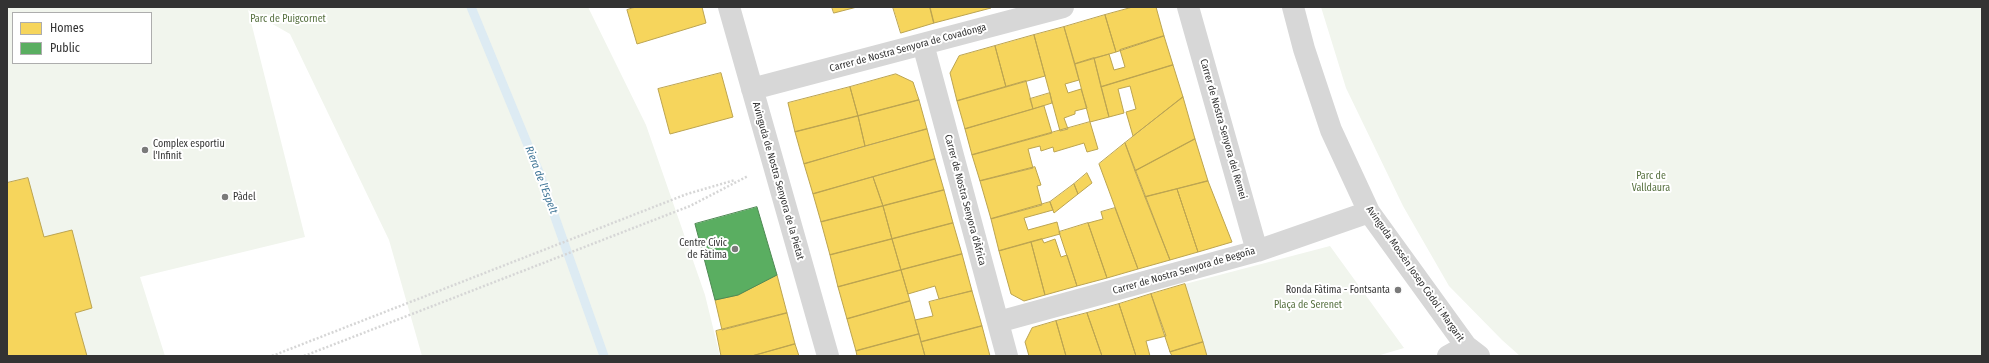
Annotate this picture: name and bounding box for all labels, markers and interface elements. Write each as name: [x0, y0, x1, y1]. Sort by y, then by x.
legend: [12, 12, 152, 64]
park label: Parc de Puigcornet: [250, 13, 326, 25]
text: Homes: [50, 21, 84, 35]
street label: Carrer de Nostra Senyora de Covadonga: [828, 21, 988, 75]
text: Public: [50, 41, 80, 55]
street label: Carrer de Nostra Senyora del Remei: [1197, 58, 1249, 200]
street label: Avinguda de Nostra Senyora de la Pietat: [750, 101, 806, 261]
street label: Carrer de Nostra Senyora d'Àfrica: [942, 133, 988, 267]
place label: Complex esportiu l'Infinit: [153, 138, 225, 162]
water label: Riera de l'Espelt: [522, 144, 560, 216]
marker: Complex esportiu l'Infinit: [140, 145, 150, 155]
park label: Parc de Valldaura: [1632, 170, 1670, 194]
place label: Pàdel: [233, 191, 256, 203]
marker: Pàdel: [220, 192, 230, 202]
street label: Avinguda Mossèn Josep Còdol i Margarit: [1363, 204, 1467, 344]
place label: Centre Cívic de Fàtima: [679, 237, 727, 260]
marker: Centre Cívic de Fàtima: [730, 244, 740, 254]
street label: Carrer de Nostra Senyora de Begoña: [1111, 245, 1257, 297]
place label: Ronda Fàtima - Fontsanta: [1286, 284, 1390, 296]
marker: Ronda Fàtima - Fontsanta: [1393, 285, 1403, 295]
park label: Plaça de Serenet: [1274, 299, 1342, 311]

